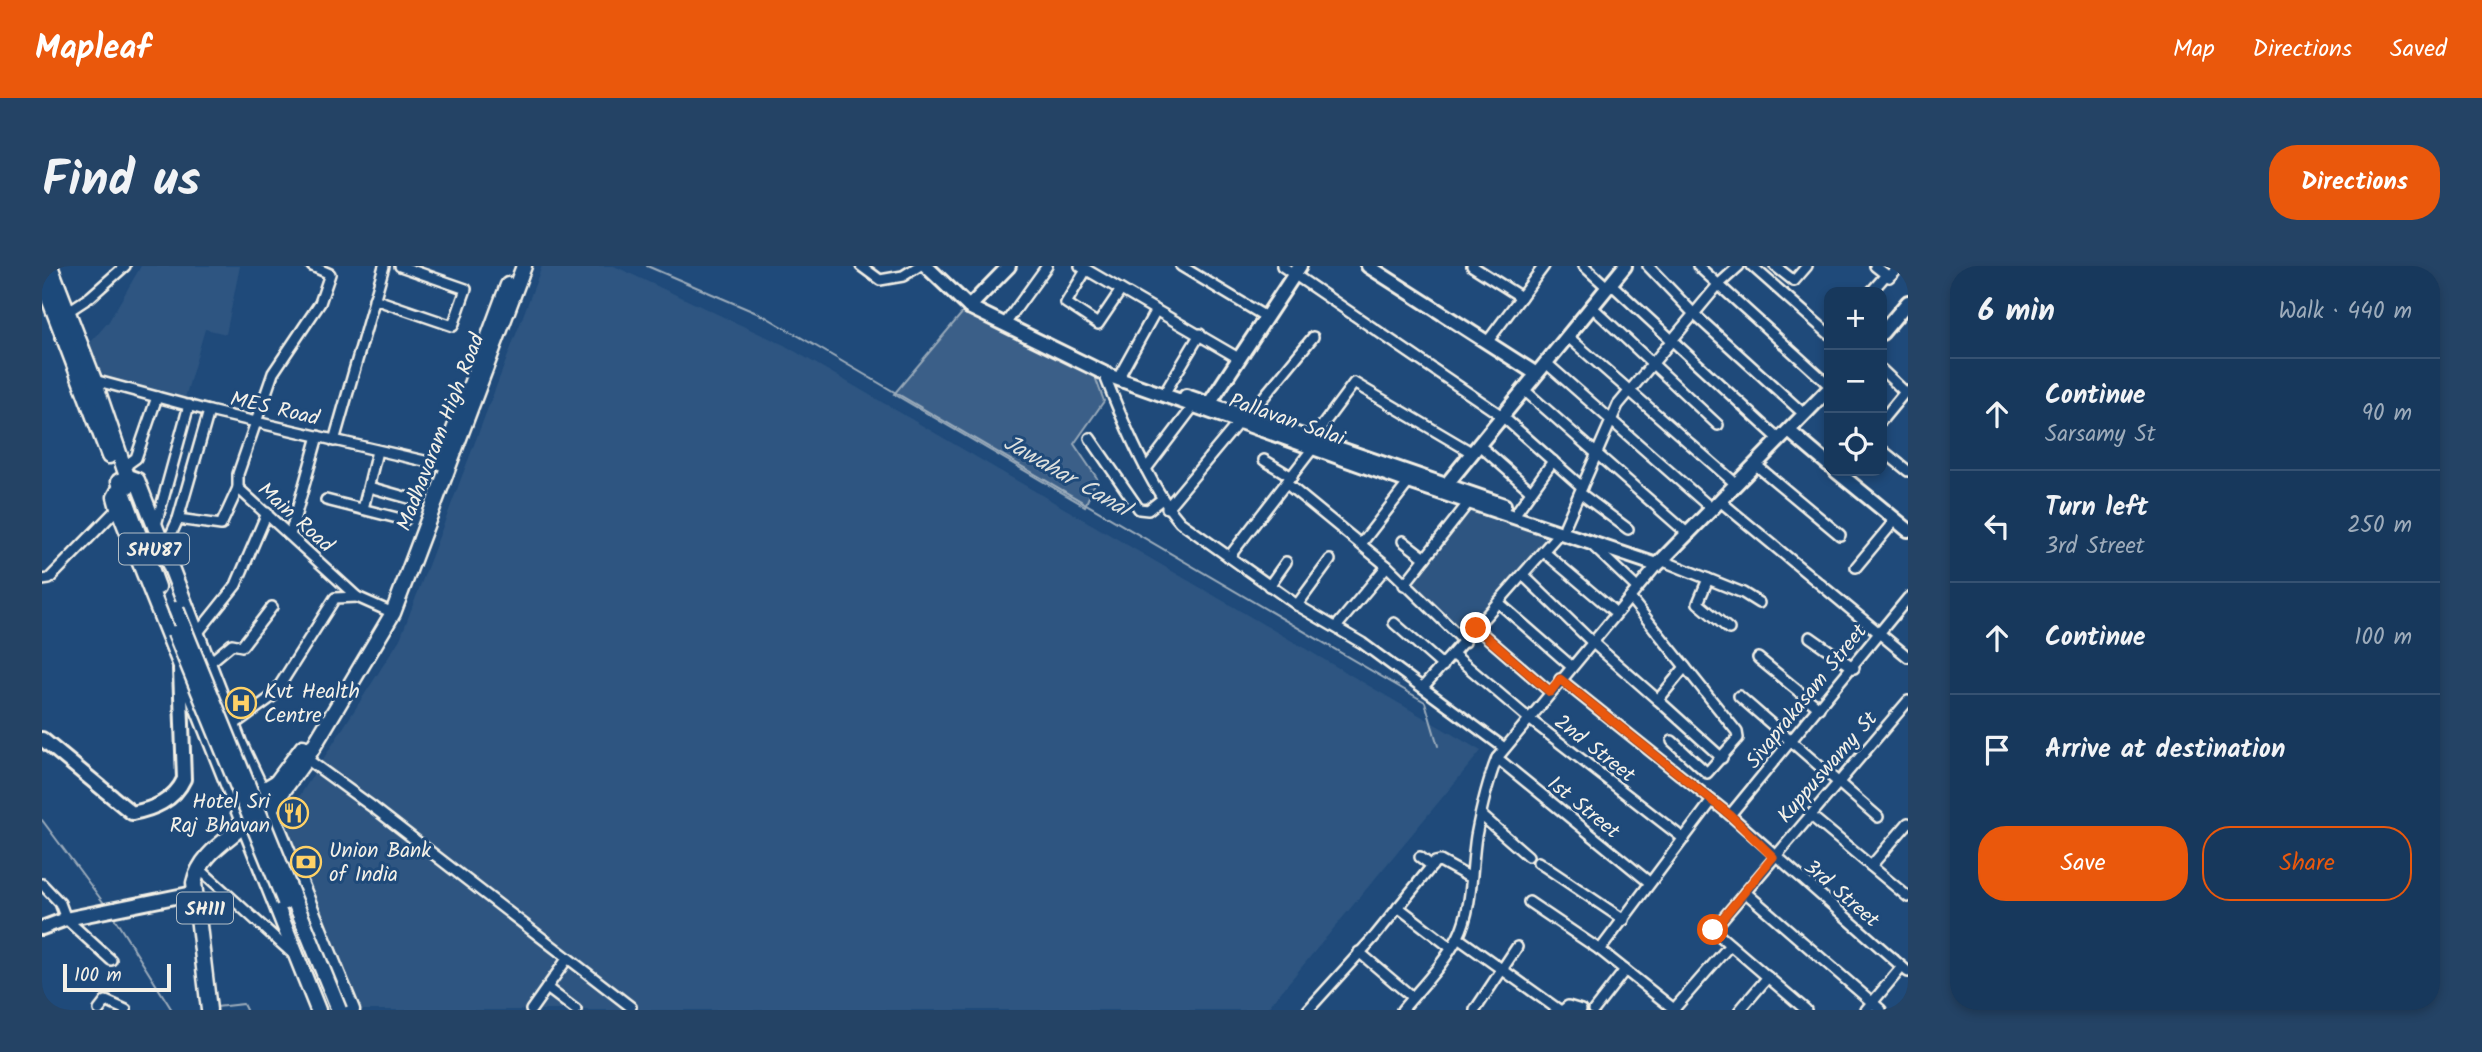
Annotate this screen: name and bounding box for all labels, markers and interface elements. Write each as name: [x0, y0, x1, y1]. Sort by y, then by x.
text: Mapleaf: [35, 23, 151, 76]
text: Map: [2173, 30, 2215, 69]
text: Directions: [2253, 30, 2352, 69]
text: Saved: [2390, 30, 2447, 69]
text: Find us: [42, 143, 200, 221]
button: Directions: [2269, 145, 2440, 220]
map controls: [1824, 287, 1887, 476]
button: +: [1824, 287, 1887, 350]
text: 6 min: [1978, 288, 2055, 336]
text: Walk · 440 m: [2279, 294, 2412, 330]
street label: Madhavaram High Road: [388, 328, 495, 536]
button: −: [1824, 350, 1887, 413]
text: Continue: [2045, 375, 2146, 417]
street label: MES Road: [227, 383, 323, 436]
street label: Pallavan Salai: [1224, 385, 1350, 456]
icon: ahead: [1978, 395, 2016, 433]
text: 90 m: [2362, 396, 2412, 432]
button: locate: [1824, 413, 1887, 476]
text: Sarsamy St: [2045, 417, 2156, 453]
water label: Jawahar Canal: [996, 426, 1140, 530]
street label: Main Road: [249, 475, 341, 562]
text: Turn left: [2045, 487, 2148, 529]
icon: left: [1978, 507, 2016, 545]
text: 250 m: [2347, 508, 2412, 544]
text: 3rd Street: [2045, 529, 2145, 565]
road number: SHU87: [119, 534, 189, 564]
route end: [1460, 612, 1491, 643]
street label: Sivaprakasam Street: [1738, 616, 1877, 777]
text: Continue: [2045, 617, 2146, 659]
icon: ahead: [1978, 619, 2016, 657]
text: 100 m: [2354, 620, 2412, 656]
place label: Kvt Health Centre: [264, 676, 360, 733]
hospital icon: Kvt Health Centre: [224, 686, 258, 720]
street label: Kuppuswamy St: [1770, 704, 1887, 832]
street label: 2nd Street: [1546, 707, 1643, 792]
text: Arrive at destination: [2045, 729, 2285, 771]
icon: arrive: [1978, 731, 2016, 769]
street label: 1st Street: [1540, 768, 1627, 848]
place label: Hotel Sri Raj Bhavan: [170, 786, 271, 843]
restaurant icon: Hotel Sri Raj Bhavan: [276, 796, 310, 830]
button: Save: [1978, 826, 2188, 901]
button: Share: [2202, 826, 2412, 901]
place label: Union Bank of India: [329, 835, 431, 892]
bank icon: Union Bank of India: [289, 845, 323, 879]
street label: 3rd Street: [1796, 852, 1887, 937]
road number: SH111: [177, 892, 233, 923]
route start: [1697, 914, 1728, 945]
scale bar: [63, 961, 172, 993]
text: 100 m: [74, 961, 122, 991]

